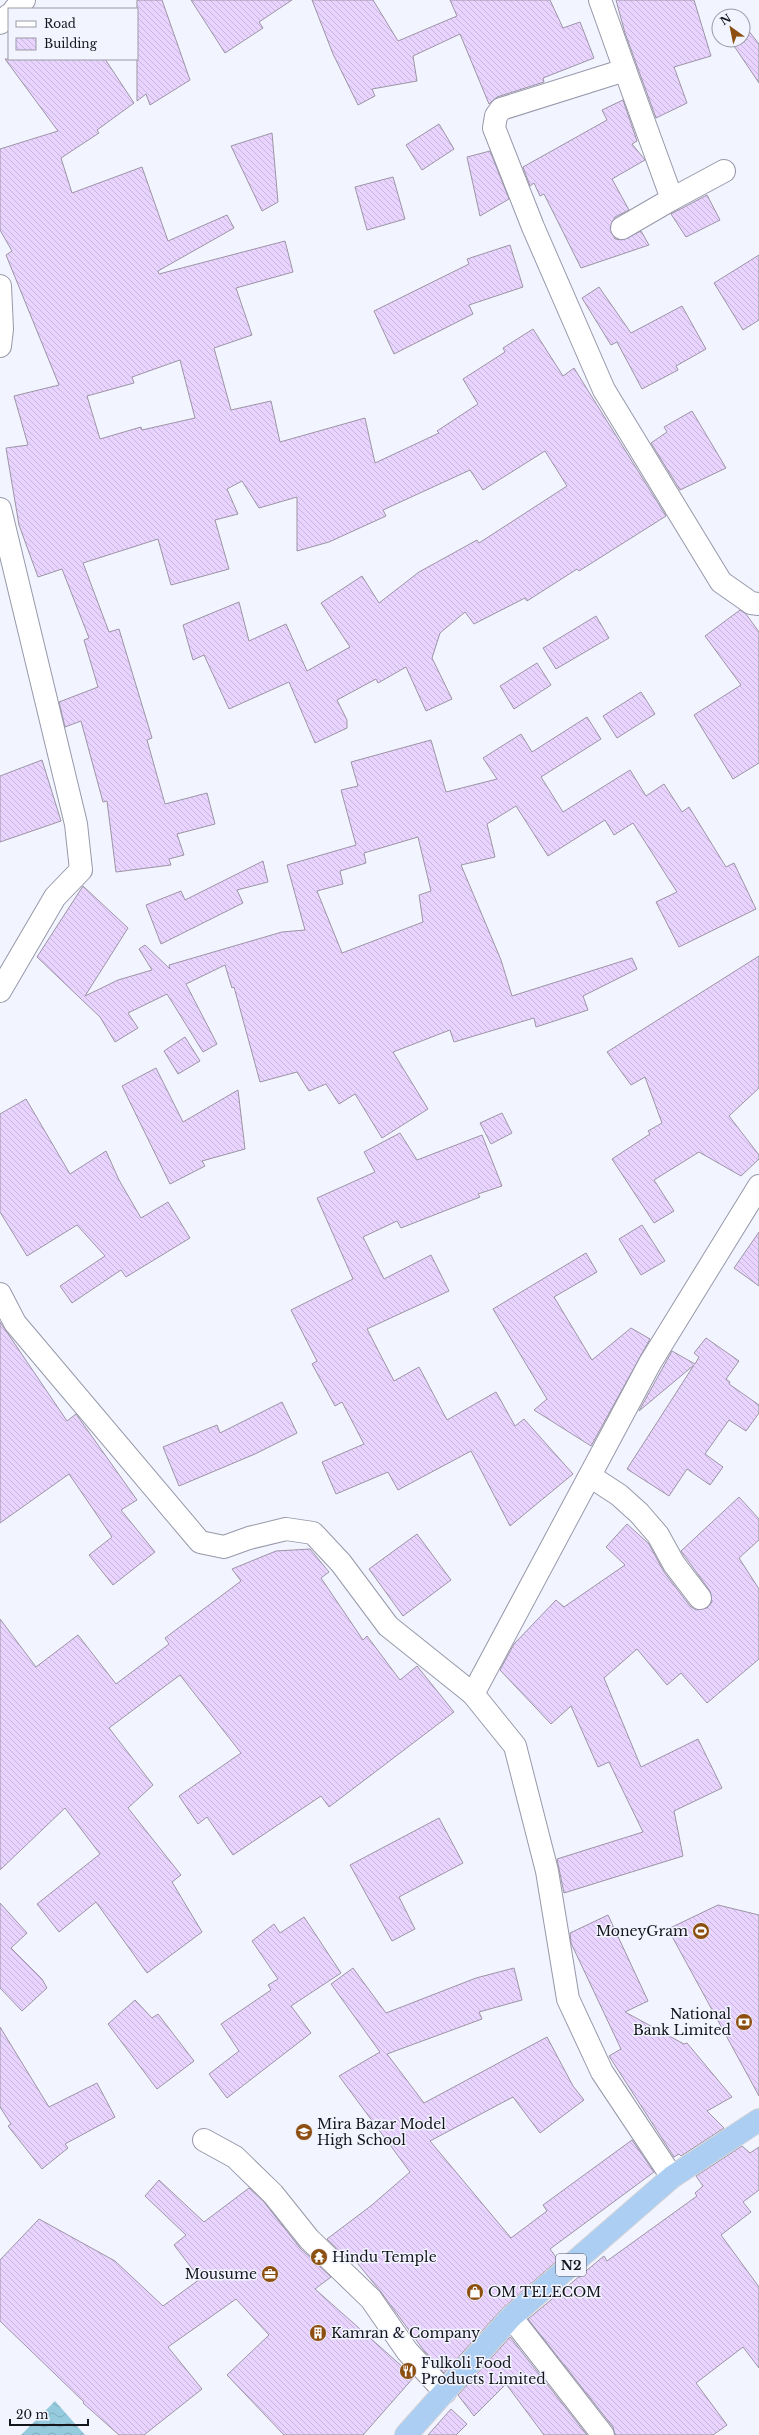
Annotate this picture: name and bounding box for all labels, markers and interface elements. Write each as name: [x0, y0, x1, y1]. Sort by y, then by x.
legend: [8, 8, 138, 60]
north arrow: [711, 8, 751, 48]
text: N: [717, 11, 734, 28]
text: Road: [44, 16, 76, 31]
text: Building: [44, 36, 98, 51]
sports icon: MoneyGram: [691, 1921, 711, 1941]
place label: MoneyGram: [596, 1922, 688, 1940]
place label: National Bank Limited: [633, 2005, 732, 2039]
bank icon: National Bank Limited: [734, 2012, 754, 2032]
place label: Mira Bazar Model High School: [317, 2115, 446, 2149]
school or university icon: Mira Bazar Model High School: [294, 2122, 314, 2142]
temple icon: Hindu Temple: [309, 2247, 329, 2267]
place label: Hindu Temple: [332, 2248, 437, 2266]
road number: N2: [556, 2254, 586, 2276]
office icon: Mousume: [260, 2264, 280, 2284]
place label: Mousume: [185, 2265, 257, 2283]
shop icon: OM TELECOM: [465, 2282, 485, 2302]
place label: OM TELECOM: [488, 2283, 601, 2301]
building icon: Kamran & Company: [308, 2323, 328, 2343]
place label: Kamran & Company: [331, 2324, 480, 2342]
place label: Fulkoli Food Products Limited: [421, 2354, 546, 2388]
restaurant icon: Fulkoli Food Products Limited: [398, 2361, 418, 2381]
scale bar: [10, 2401, 88, 2427]
text: 20 m: [16, 2407, 48, 2422]

